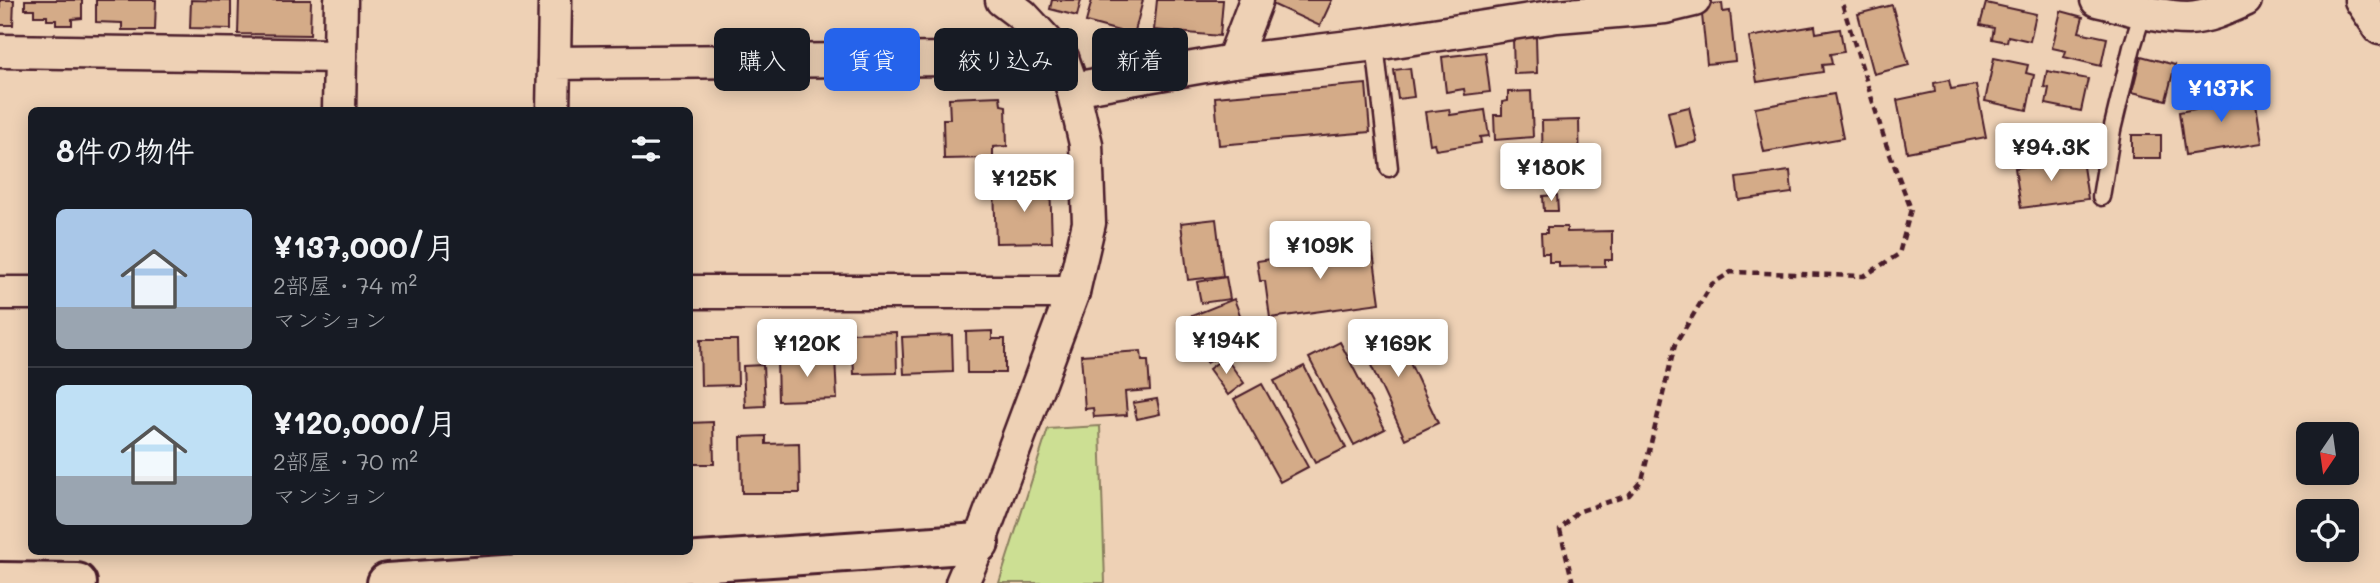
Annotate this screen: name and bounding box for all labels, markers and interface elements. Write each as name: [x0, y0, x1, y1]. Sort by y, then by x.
chip: 購入: [714, 28, 810, 91]
chip: 賃貸: [824, 28, 920, 91]
chip: 絞り込み: [934, 28, 1078, 91]
chip: 新着: [1092, 28, 1188, 91]
pin: ¥137K: [2172, 64, 2270, 124]
text: ¥137K: [2188, 72, 2255, 102]
pin: ¥94.3K: [1994, 124, 2108, 183]
text: 8件の物件: [56, 130, 195, 170]
icon: filters: [627, 130, 665, 168]
text: ¥94.3K: [2011, 131, 2091, 161]
pin: ¥180K: [1502, 144, 1600, 203]
text: ¥180K: [1516, 151, 1586, 181]
pin: ¥125K: [975, 154, 1073, 214]
text: ¥125K: [991, 162, 1057, 192]
pin: ¥109K: [1271, 222, 1369, 281]
text: ¥137,000/月: [273, 226, 455, 266]
text: ¥109K: [1286, 229, 1355, 259]
icon: home: [112, 237, 196, 321]
text: 2部屋 · 74 m²: [273, 270, 417, 300]
text: マンション: [273, 304, 387, 334]
pin: ¥194K: [1177, 316, 1275, 376]
pin: ¥120K: [758, 320, 856, 379]
pin: ¥169K: [1349, 320, 1447, 379]
text: ¥194K: [1192, 324, 1260, 354]
text: ¥120K: [773, 327, 841, 357]
text: ¥169K: [1364, 327, 1432, 357]
text: ¥120,000/月: [273, 402, 457, 442]
icon: home: [112, 413, 196, 497]
north arrow: [2296, 422, 2359, 485]
map controls: [2296, 422, 2359, 562]
text: 2部屋 · 70 m²: [273, 446, 418, 476]
text: マンション: [273, 480, 387, 510]
button: locate: [2296, 499, 2359, 562]

